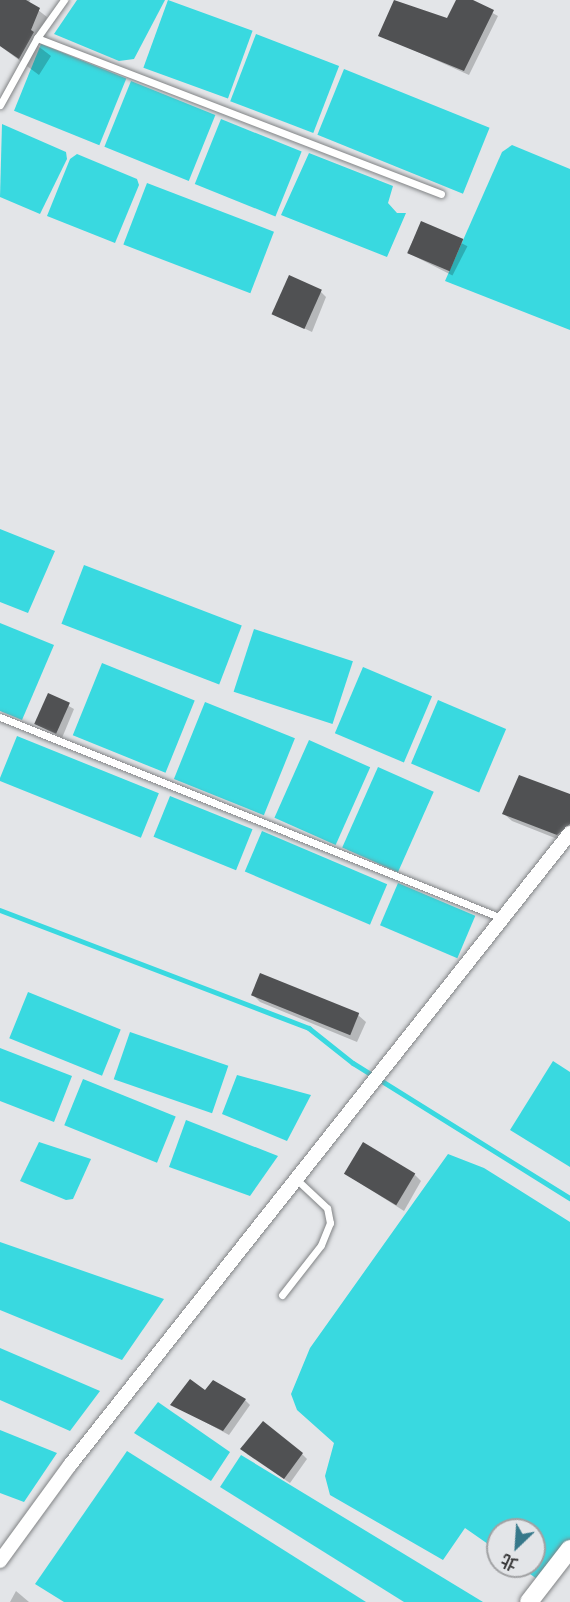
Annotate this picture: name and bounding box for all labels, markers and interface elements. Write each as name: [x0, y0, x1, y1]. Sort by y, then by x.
north arrow: [486, 1518, 546, 1578]
text: 北: [497, 1548, 522, 1577]

